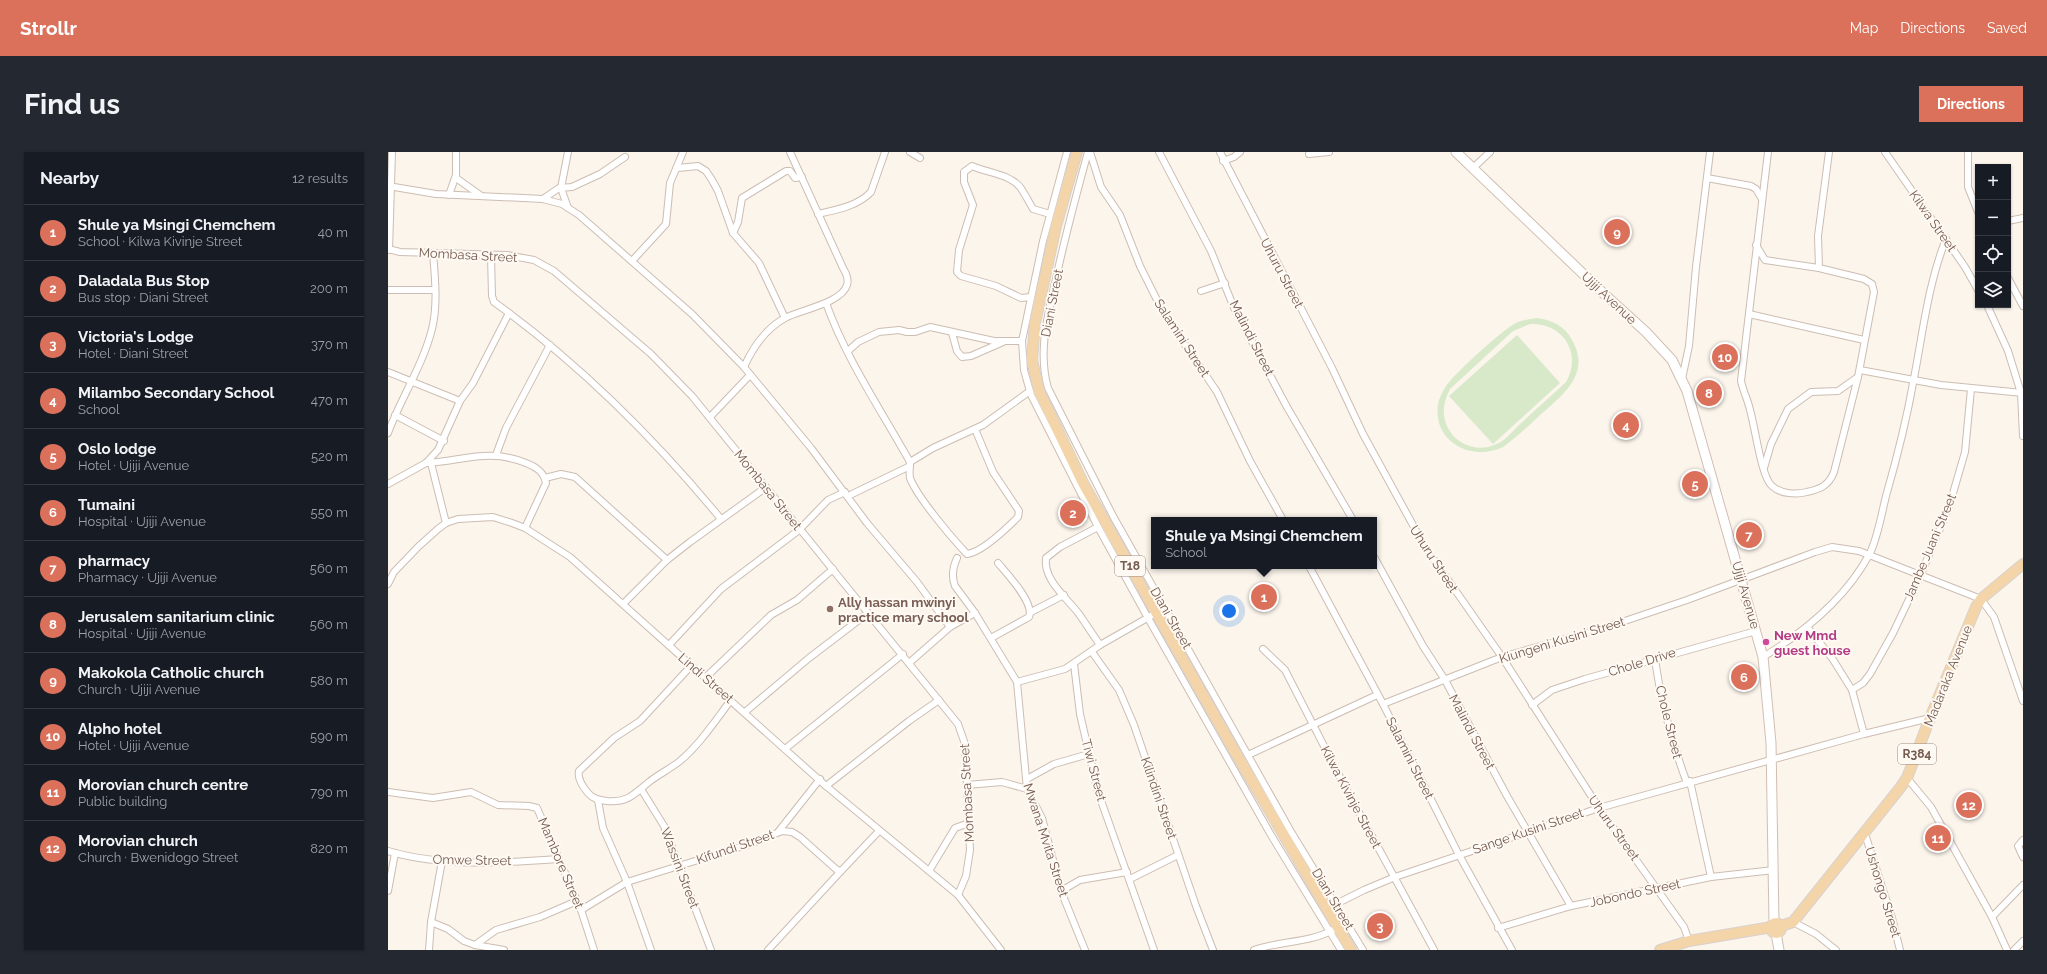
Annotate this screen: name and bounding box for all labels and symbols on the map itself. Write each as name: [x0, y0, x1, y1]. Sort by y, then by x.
street label: Kilwa Street: [1906, 187, 1960, 255]
pin: 9: [1604, 217, 1630, 247]
street label: Uhuru Street: [1257, 236, 1307, 311]
street label: Mombasa Street: [418, 245, 518, 265]
street label: Diani Street: [1038, 267, 1066, 338]
street label: Ujiji Avenue: [1578, 269, 1640, 328]
street label: Salamini Street: [1151, 296, 1213, 380]
street label: Malindi Street: [1227, 298, 1278, 379]
pin: 10: [1712, 342, 1738, 372]
pin: 8: [1696, 378, 1722, 408]
pin: 4: [1613, 410, 1639, 440]
street label: Mombasa Street: [731, 447, 805, 534]
pin: 5: [1682, 469, 1708, 499]
street label: Jambe Juani Street: [1901, 491, 1960, 603]
pin: 2: [1060, 498, 1086, 528]
pin: 7: [1736, 520, 1762, 550]
street label: Uhuru Street: [1407, 523, 1462, 596]
road number: T18: [1115, 556, 1145, 576]
street label: Ujiji Avenue: [1729, 559, 1763, 631]
pin: 1: [1251, 582, 1277, 612]
street label: Diani Street: [1147, 584, 1195, 652]
place label: Ally hassan mwinyi practice mary school: [838, 595, 969, 625]
your location: [1219, 601, 1239, 621]
marker: Ally hassan mwinyi practice mary school: [825, 604, 835, 614]
street label: Kiungeni Kusini Street: [1497, 614, 1627, 666]
street label: Madaraka Avenue: [1921, 623, 1975, 729]
place label: New Mmd guest house: [1774, 628, 1851, 658]
marker: New Mmd guest house: [1761, 637, 1771, 647]
street label: Chole Drive: [1606, 645, 1678, 679]
street label: Lindi Street: [675, 650, 737, 706]
pin: 6: [1731, 662, 1757, 692]
street label: Chole Street: [1653, 684, 1685, 761]
street label: Malindi Street: [1446, 692, 1498, 773]
street label: Salamini Street: [1383, 714, 1437, 802]
street label: Tiwi Street: [1079, 737, 1110, 803]
street label: Mombasa Street: [957, 743, 977, 843]
street label: Kilwa Kivinje Street: [1318, 743, 1385, 851]
road number: R384: [1898, 744, 1936, 764]
street label: Kilindini Street: [1138, 755, 1180, 842]
street label: Mwana Mvita Street: [1021, 781, 1072, 899]
pin: 12: [1956, 790, 1982, 820]
street label: Uhuru Street: [1585, 793, 1643, 864]
street label: Sange Kusini Street: [1471, 805, 1586, 857]
street label: Mambore Street: [535, 815, 587, 911]
pin: 11: [1925, 823, 1951, 853]
street label: Wassini Street: [658, 826, 702, 911]
street label: Kifundi Street: [694, 827, 776, 867]
street label: Ushongo Street: [1862, 845, 1904, 940]
street label: Omwe Street: [432, 852, 512, 868]
street label: Diani Street: [1309, 866, 1358, 933]
street label: Jobondo Street: [1588, 876, 1682, 910]
pin: 3: [1367, 911, 1393, 941]

